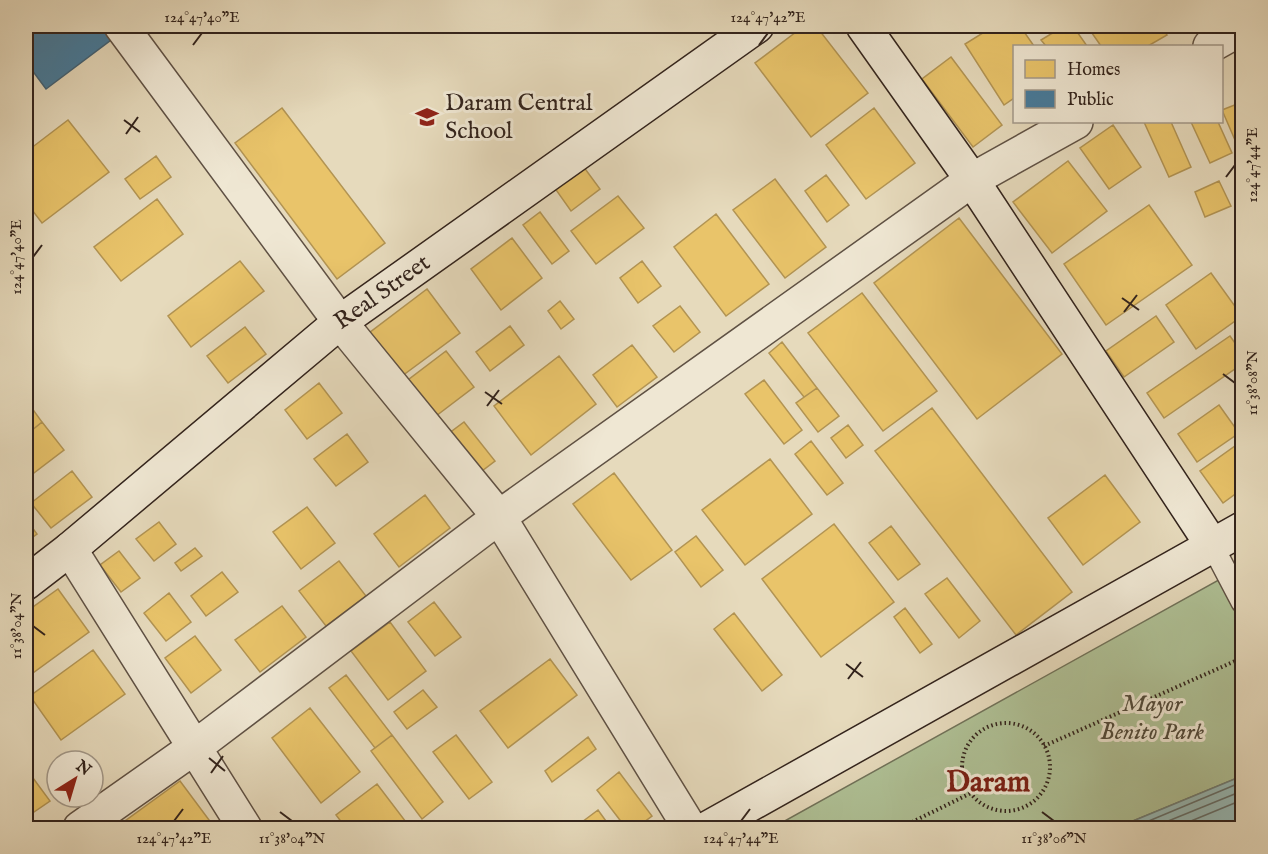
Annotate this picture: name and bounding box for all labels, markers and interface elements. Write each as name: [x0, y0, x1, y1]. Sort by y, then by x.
text: 124°47'40"E: [164, 8, 240, 27]
text: 124°47'42"E: [730, 8, 806, 27]
legend: [1013, 45, 1223, 123]
text: Homes: [1067, 59, 1120, 82]
place label: Daram Central School: [445, 88, 593, 147]
text: Public: [1067, 89, 1114, 112]
school or university icon: Daram Central School: [414, 104, 440, 130]
text: 124°47'44"E: [1243, 127, 1262, 203]
text: 124°47'40"E: [7, 219, 26, 295]
street label: Real Street: [328, 247, 436, 337]
text: 11°38'08"N: [1243, 350, 1262, 416]
text: 11°38'04"N: [7, 593, 26, 659]
park label: Mayor Benito Park: [1100, 689, 1204, 748]
north arrow: [45, 749, 105, 809]
text: N: [70, 756, 94, 781]
district label: Daram: [946, 764, 1030, 802]
text: 124°47'42"E: [136, 829, 212, 848]
text: 11°38'04"N: [259, 829, 325, 848]
text: 124°47'44"E: [703, 829, 779, 848]
text: 11°38'06"N: [1021, 829, 1087, 848]

